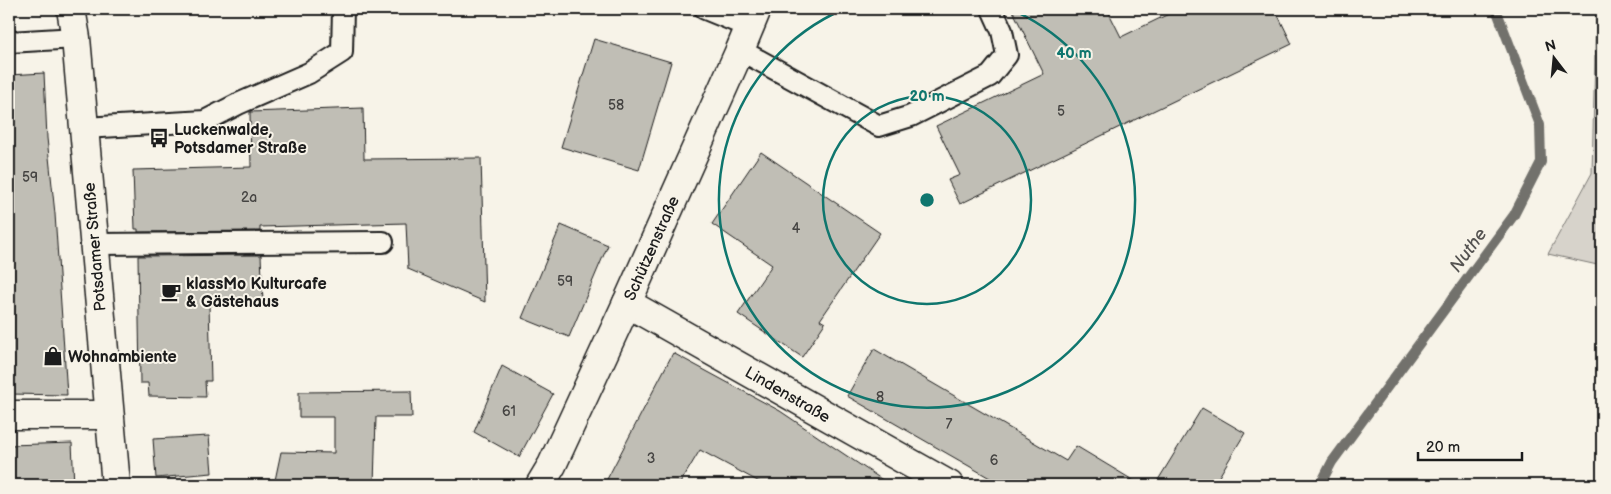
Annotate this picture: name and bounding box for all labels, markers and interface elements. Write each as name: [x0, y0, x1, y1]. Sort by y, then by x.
north arrow: [1528, 32, 1578, 82]
text: N: [1543, 36, 1558, 56]
text: 40 m: [1056, 44, 1092, 63]
text: 20 m: [910, 87, 945, 106]
house number: 58: [608, 97, 624, 114]
house number: 5: [1057, 103, 1065, 120]
place label: Luckenwalde, Potsdamer Straße: [174, 121, 307, 158]
bus stop icon: Luckenwalde, Potsdamer Straße: [148, 127, 170, 149]
house number: 59: [22, 169, 38, 186]
street label: Potsdamer Straße: [80, 181, 111, 312]
house number: 2a: [241, 189, 257, 206]
centre of rings: [918, 191, 936, 209]
street label: Schützenstraße: [621, 193, 684, 304]
house number: 4: [792, 220, 801, 237]
water label: Nuthe: [1445, 224, 1491, 276]
house number: 59: [557, 273, 573, 290]
place label: klassMo Kulturcafe & Gästehaus: [186, 275, 327, 312]
cafe icon: klassMo Kulturcafe & Gästehaus: [160, 281, 182, 303]
shop icon: Wohnambiente: [42, 345, 64, 367]
place label: Wohnambiente: [68, 348, 177, 367]
street label: Lindenstraße: [741, 363, 834, 428]
house number: 8: [876, 389, 884, 406]
house number: 61: [502, 403, 516, 420]
house number: 7: [946, 416, 953, 433]
scale bar: [1418, 429, 1522, 461]
text: 20 m: [1426, 438, 1460, 457]
house number: 3: [647, 450, 655, 467]
house number: 6: [990, 452, 999, 469]

